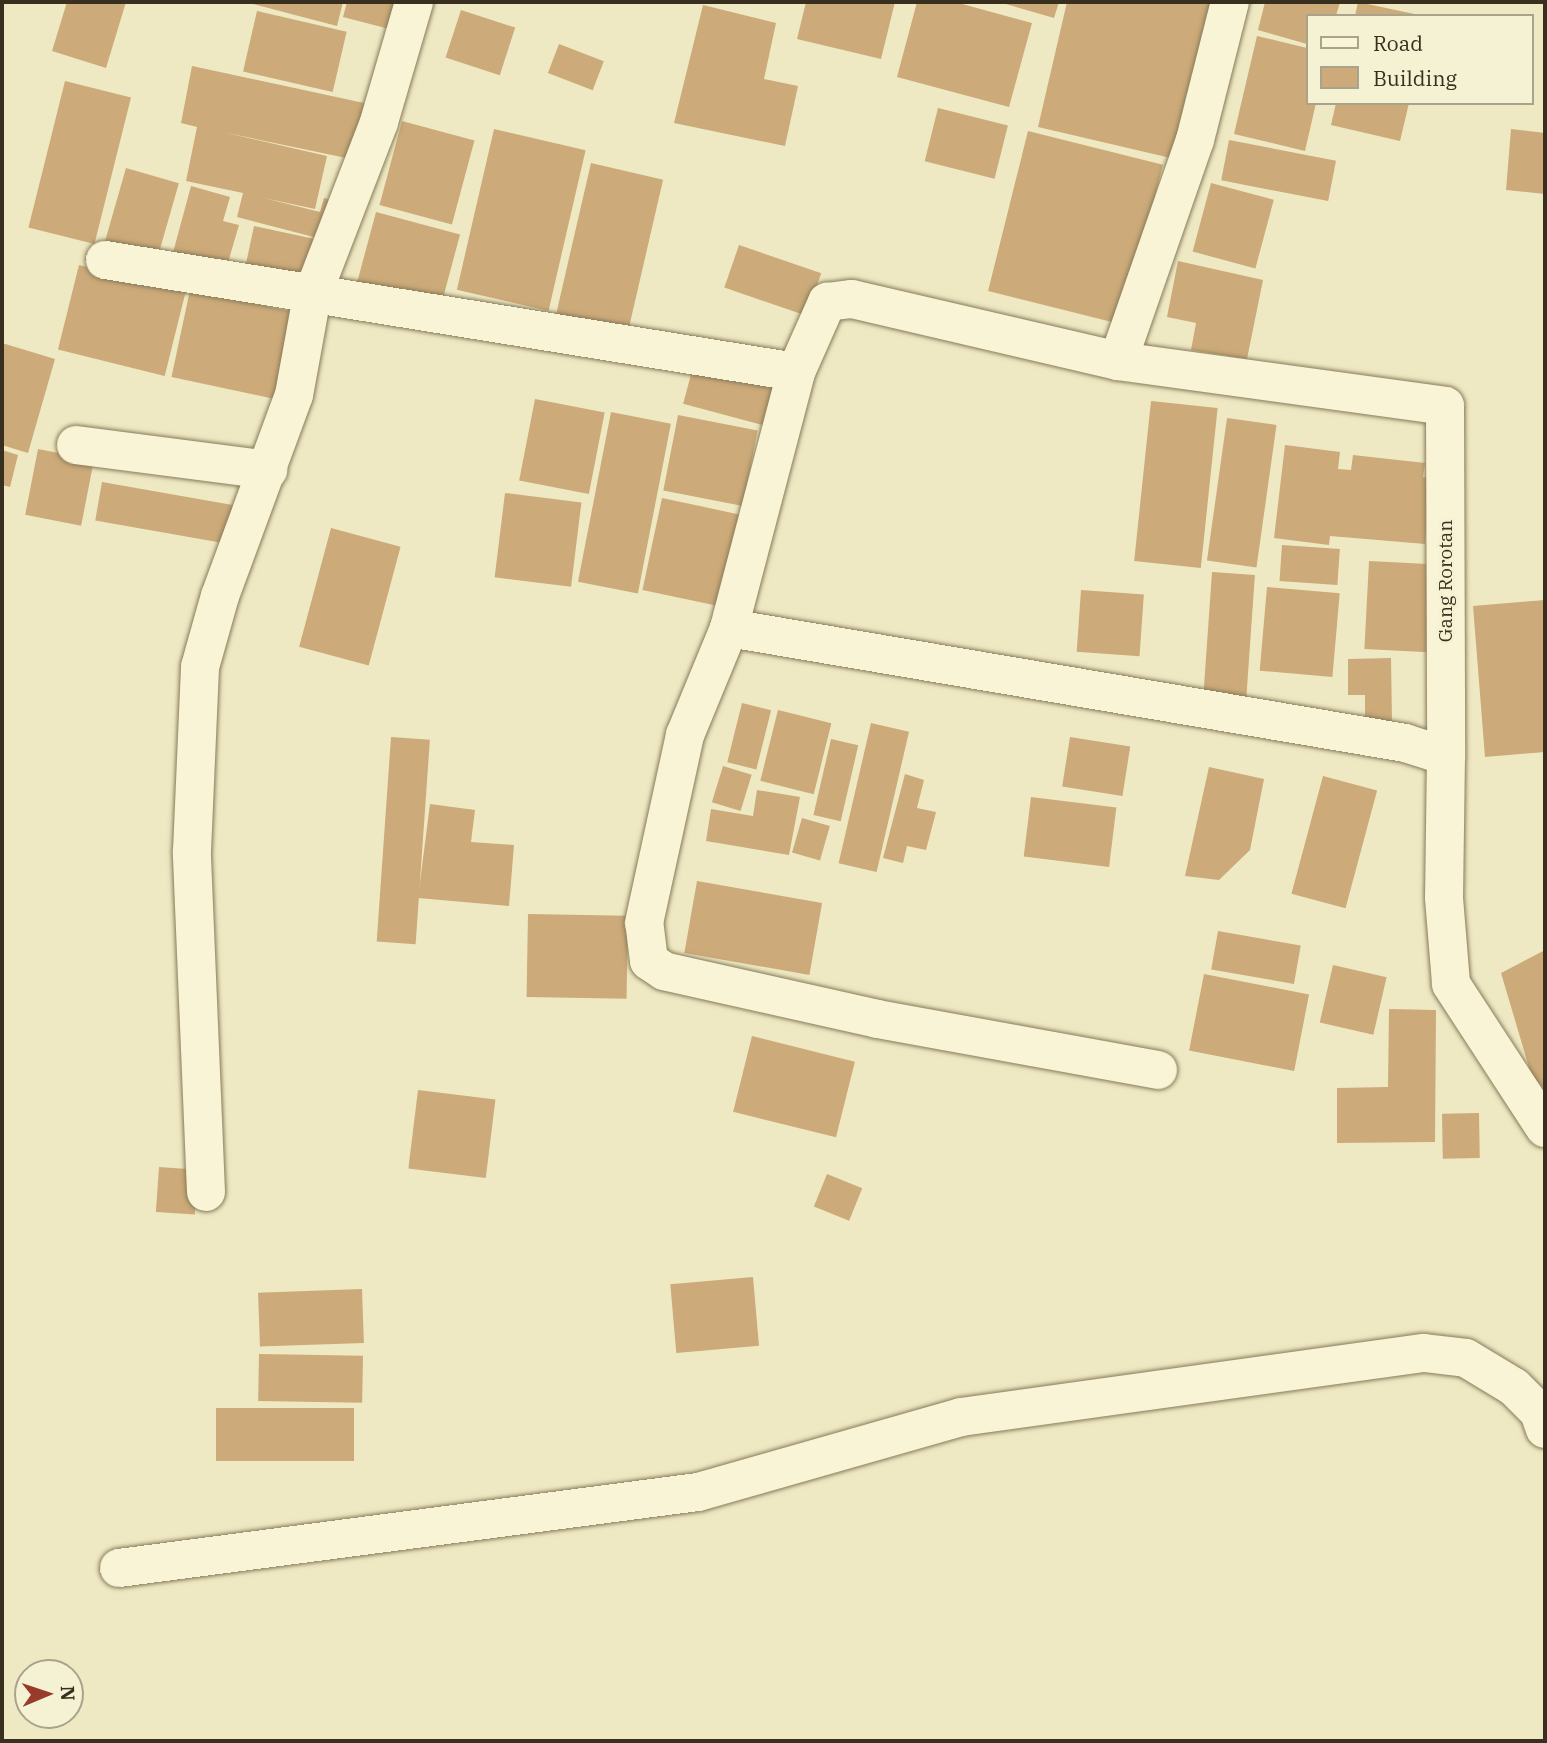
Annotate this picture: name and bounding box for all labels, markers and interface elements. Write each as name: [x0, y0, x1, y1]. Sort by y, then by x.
legend: [1306, 14, 1533, 105]
text: Road: [1373, 29, 1423, 57]
text: Building: [1373, 64, 1457, 92]
street label: Gang Rorotan: [1435, 520, 1457, 642]
north arrow: [14, 1659, 84, 1729]
text: N: [56, 1685, 80, 1701]

